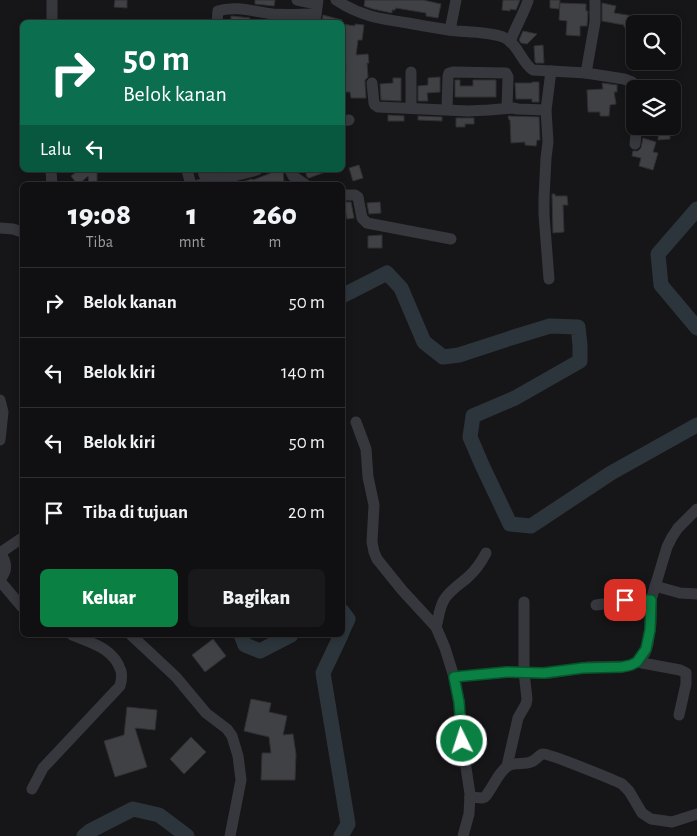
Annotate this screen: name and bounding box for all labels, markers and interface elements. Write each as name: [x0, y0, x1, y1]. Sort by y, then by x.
map controls: [626, 15, 681, 135]
button: search: [626, 15, 681, 70]
icon: right: [40, 40, 105, 105]
text: 50 m: [123, 42, 190, 77]
button: layers: [626, 80, 681, 135]
text: Belok kanan: [123, 83, 227, 105]
icon: left: [81, 135, 109, 163]
text: Lalu: [40, 140, 71, 159]
text: 19:08: [68, 200, 131, 230]
text: 1: [186, 200, 197, 230]
text: 260: [253, 200, 297, 230]
text: Tiba: [86, 234, 113, 250]
text: mnt: [179, 234, 205, 250]
text: m: [268, 234, 281, 250]
icon: right: [40, 289, 68, 317]
text: Belok kanan: [83, 293, 177, 312]
text: 50 m: [289, 293, 325, 312]
icon: left: [40, 359, 68, 387]
text: Belok kiri: [83, 363, 155, 382]
text: 140 m: [281, 363, 325, 382]
icon: left: [40, 429, 68, 457]
text: Belok kiri: [83, 433, 155, 452]
text: 50 m: [289, 433, 325, 452]
icon: arrive: [40, 499, 68, 527]
text: Tiba di tujuan: [83, 503, 188, 522]
text: 20 m: [288, 503, 325, 522]
button: Keluar: [40, 569, 178, 627]
button: Bagikan: [188, 569, 325, 627]
pin: [604, 579, 646, 621]
icon: arrive: [611, 586, 639, 614]
position arrow: [435, 714, 487, 766]

